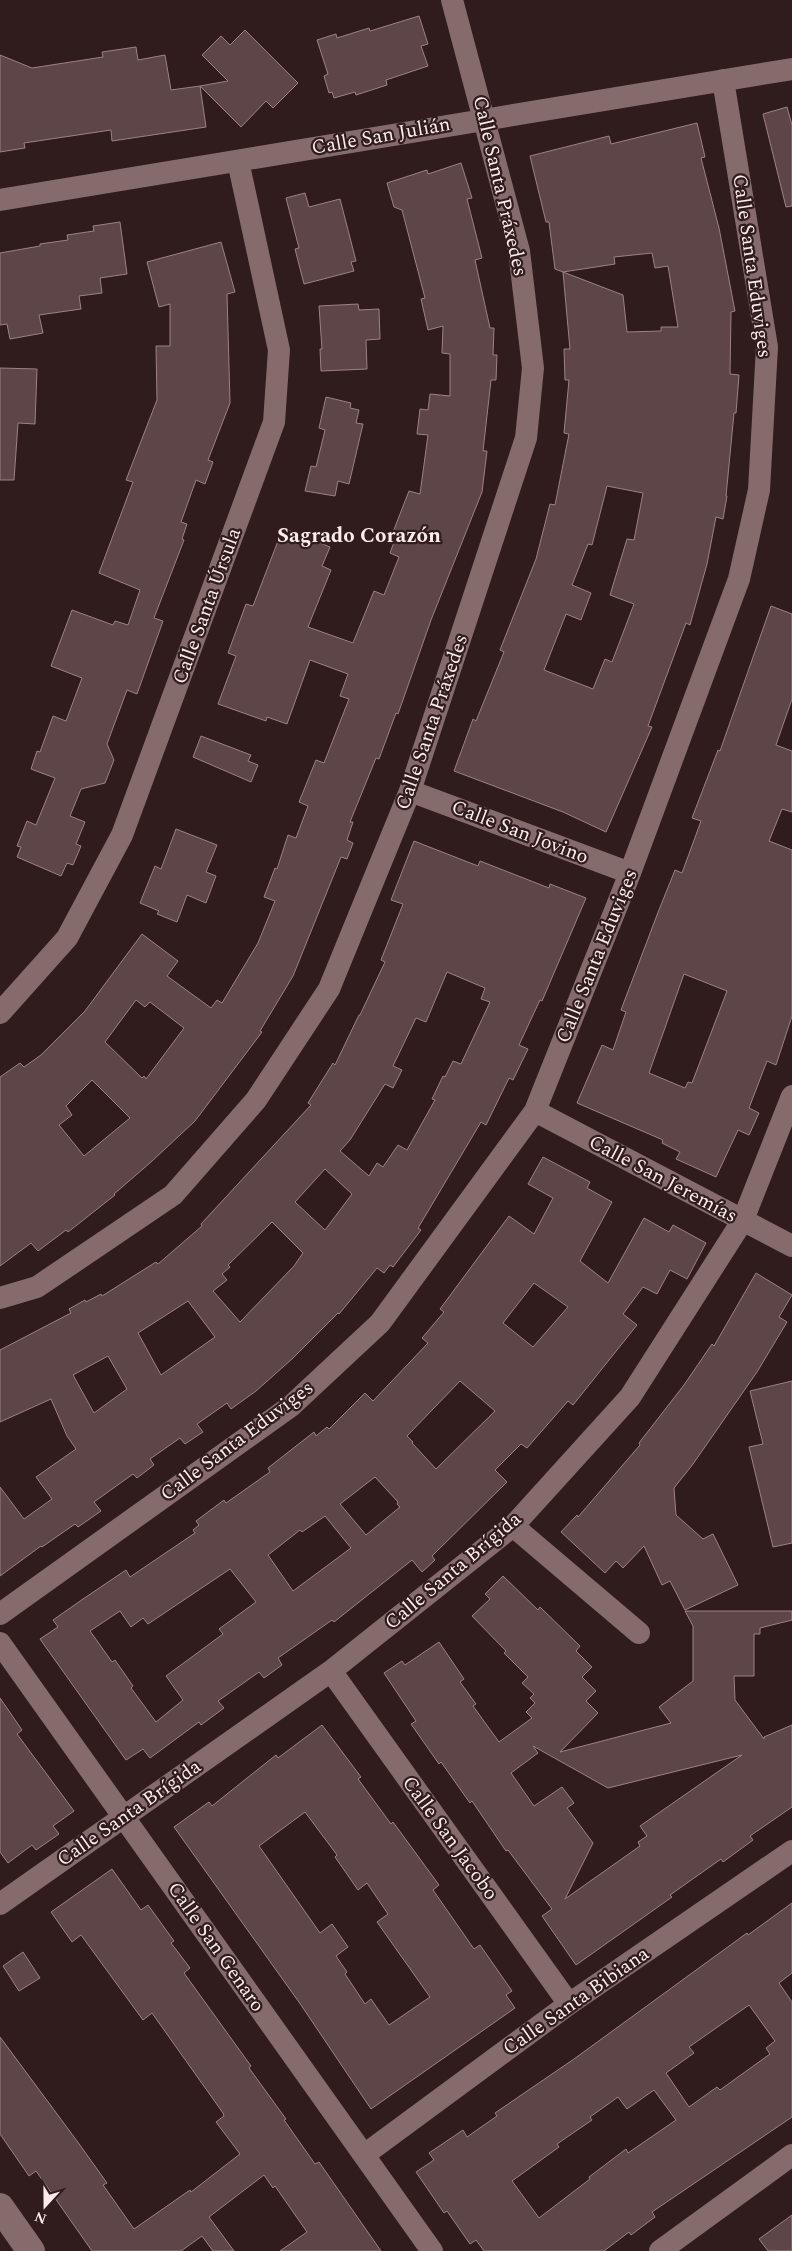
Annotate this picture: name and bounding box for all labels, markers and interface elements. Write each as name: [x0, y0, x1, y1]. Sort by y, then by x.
street label: Calle Santa Práxedes: [465, 93, 535, 279]
street label: Calle San Julián: [309, 109, 453, 163]
street label: Calle Santa Eduviges: [724, 172, 780, 360]
district label: Sagrado Corazón: [277, 520, 441, 552]
street label: Calle Santa Úrsula: [165, 524, 249, 688]
street label: Calle Santa Práxedes: [388, 630, 476, 814]
street label: Calle San Jovino: [447, 792, 593, 872]
street label: Calle Santa Eduviges: [548, 864, 646, 1048]
street label: Calle San Jeremías: [583, 1127, 743, 1231]
street label: Calle Santa Eduviges: [154, 1373, 320, 1509]
street label: Calle Santa Brígida: [378, 1505, 528, 1637]
street label: Calle Santa Brígida: [51, 1752, 208, 1874]
street label: Calle San Jacobo: [395, 1770, 505, 1906]
street label: Calle San Genaro: [160, 1876, 272, 2018]
street label: Calle Santa Bibiana: [497, 1939, 656, 2063]
north arrow: [20, 2181, 70, 2231]
text: N: [31, 2206, 50, 2230]

